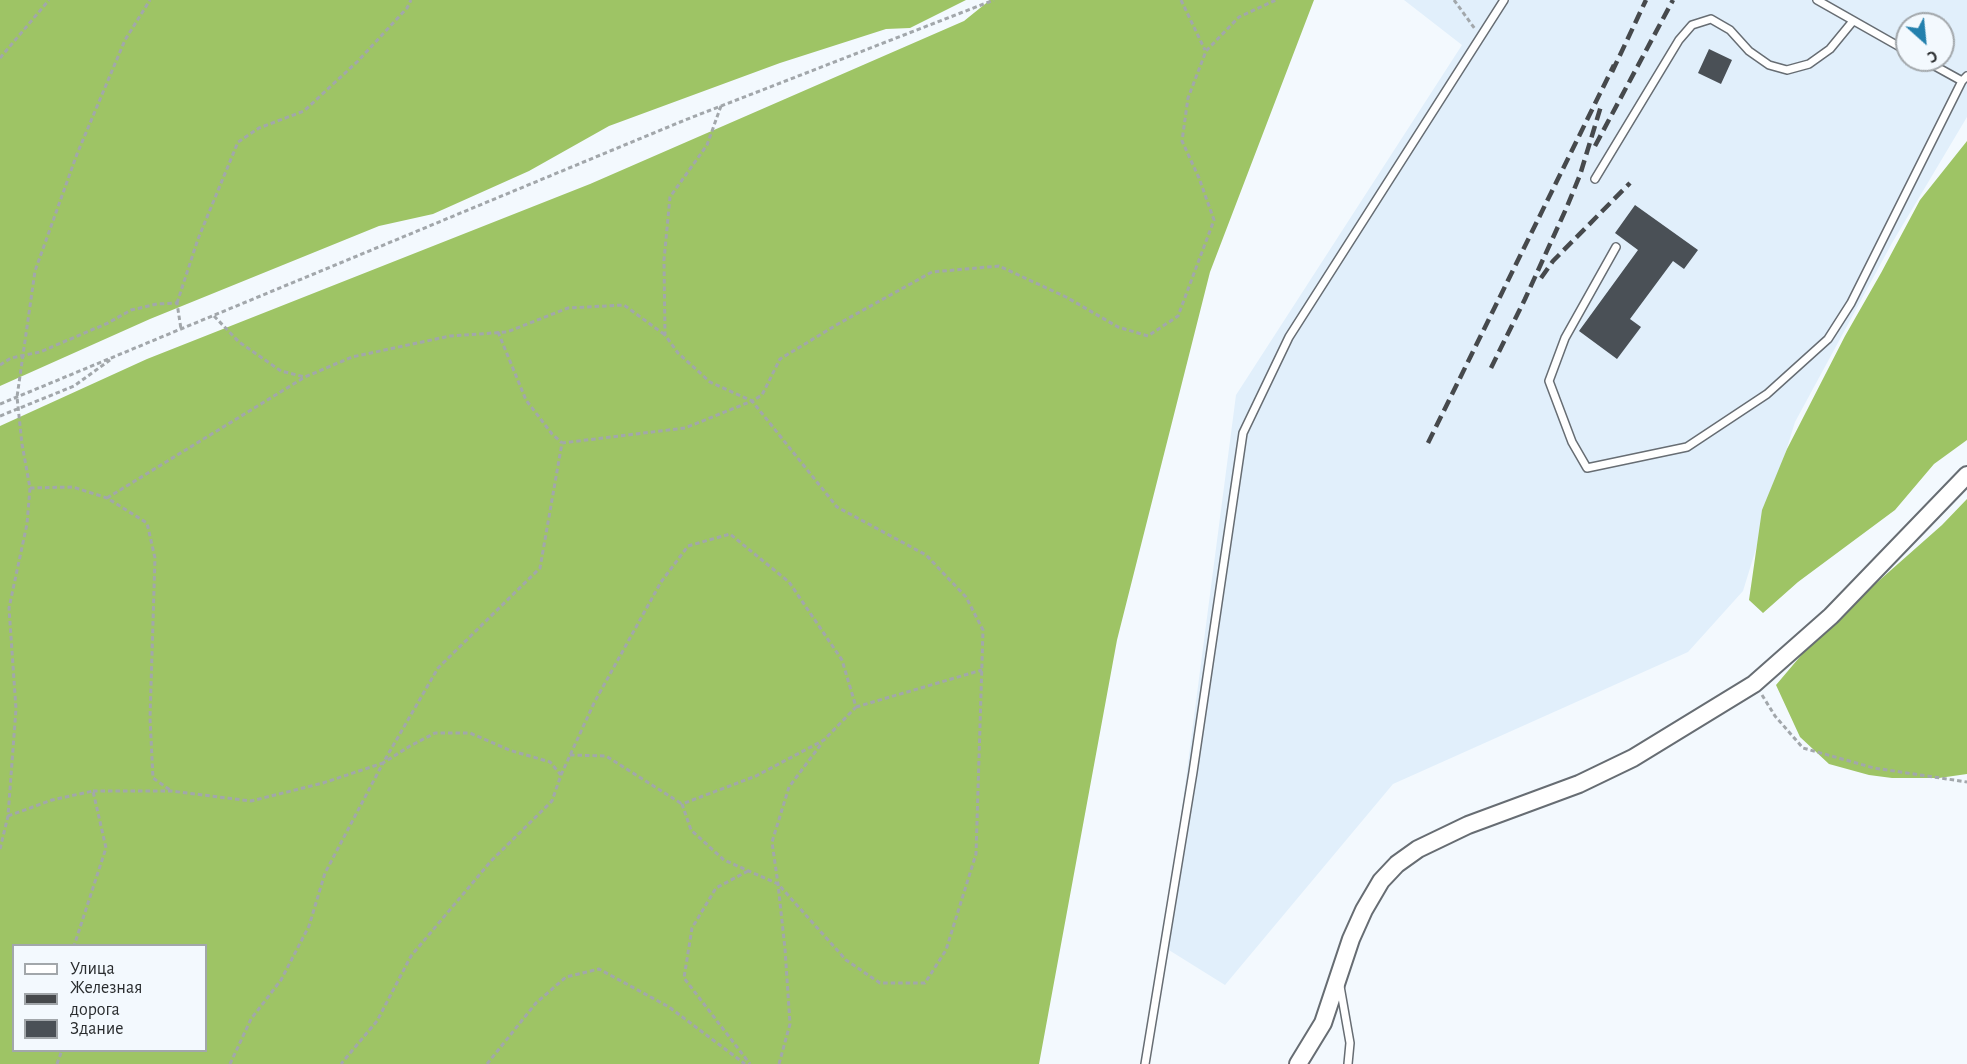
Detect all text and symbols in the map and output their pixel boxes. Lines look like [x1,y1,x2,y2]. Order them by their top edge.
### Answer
north arrow [1895,12,1955,72]
text: С [1925,47,1940,65]
legend [12,944,207,1052]
text: Улица [70,960,115,978]
text: Железная дорога [70,979,142,1019]
text: Здание [70,1020,124,1038]

